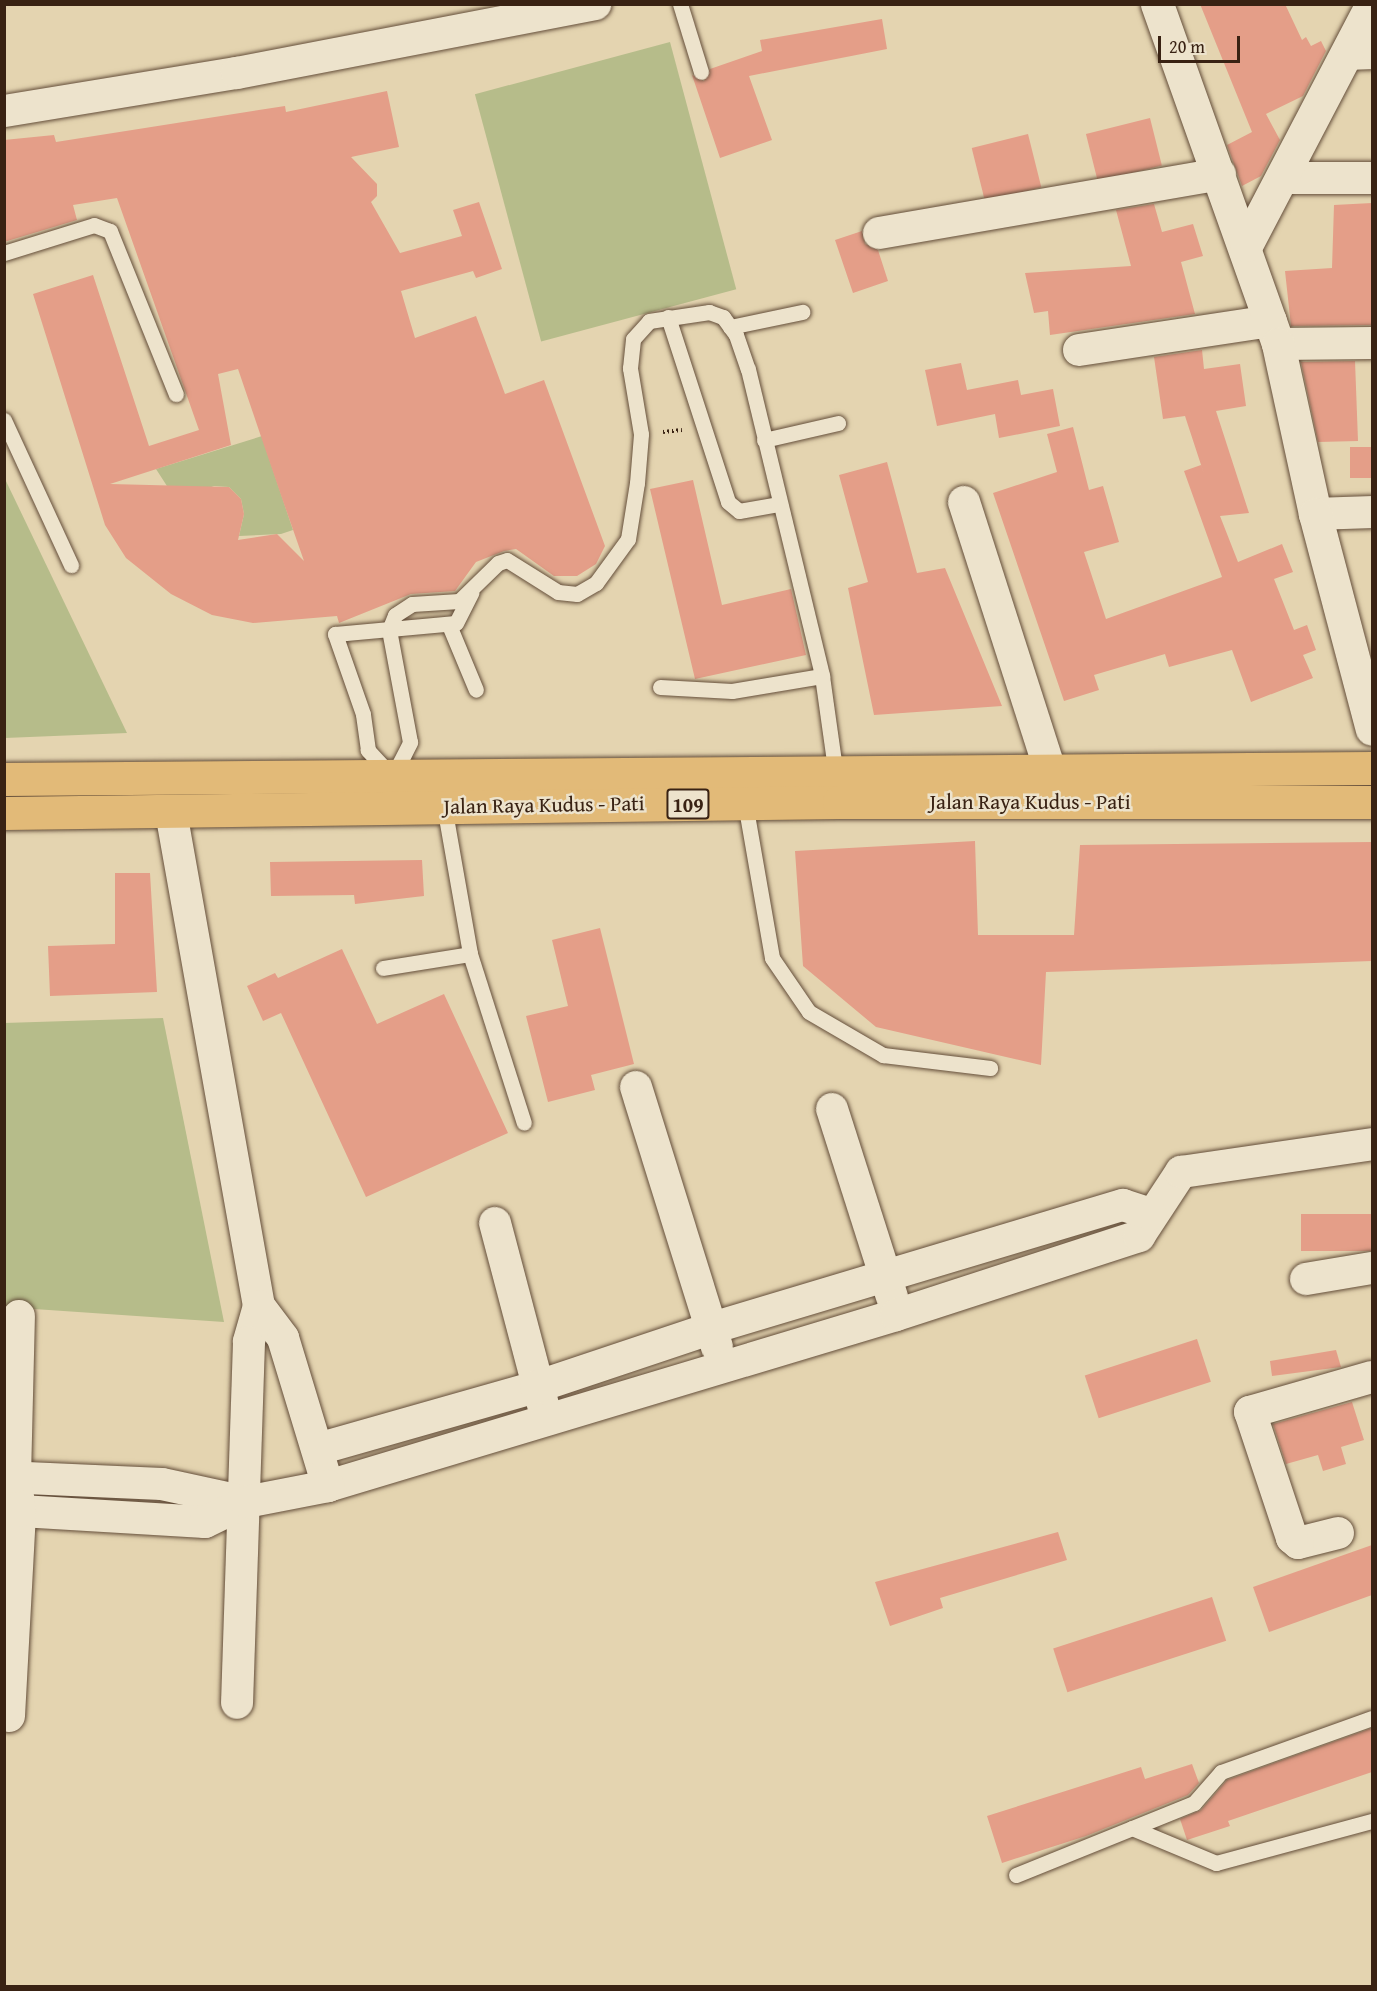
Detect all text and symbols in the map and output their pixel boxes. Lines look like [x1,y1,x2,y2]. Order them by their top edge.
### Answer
scale bar [1161,24,1244,62]
text: 20 m [1169,33,1205,60]
road number: 109 [666,787,710,821]
street label: Jalan Raya Kudus - Pati [929,789,1131,815]
street label: Jalan Raya Kudus - Pati [443,791,645,819]

